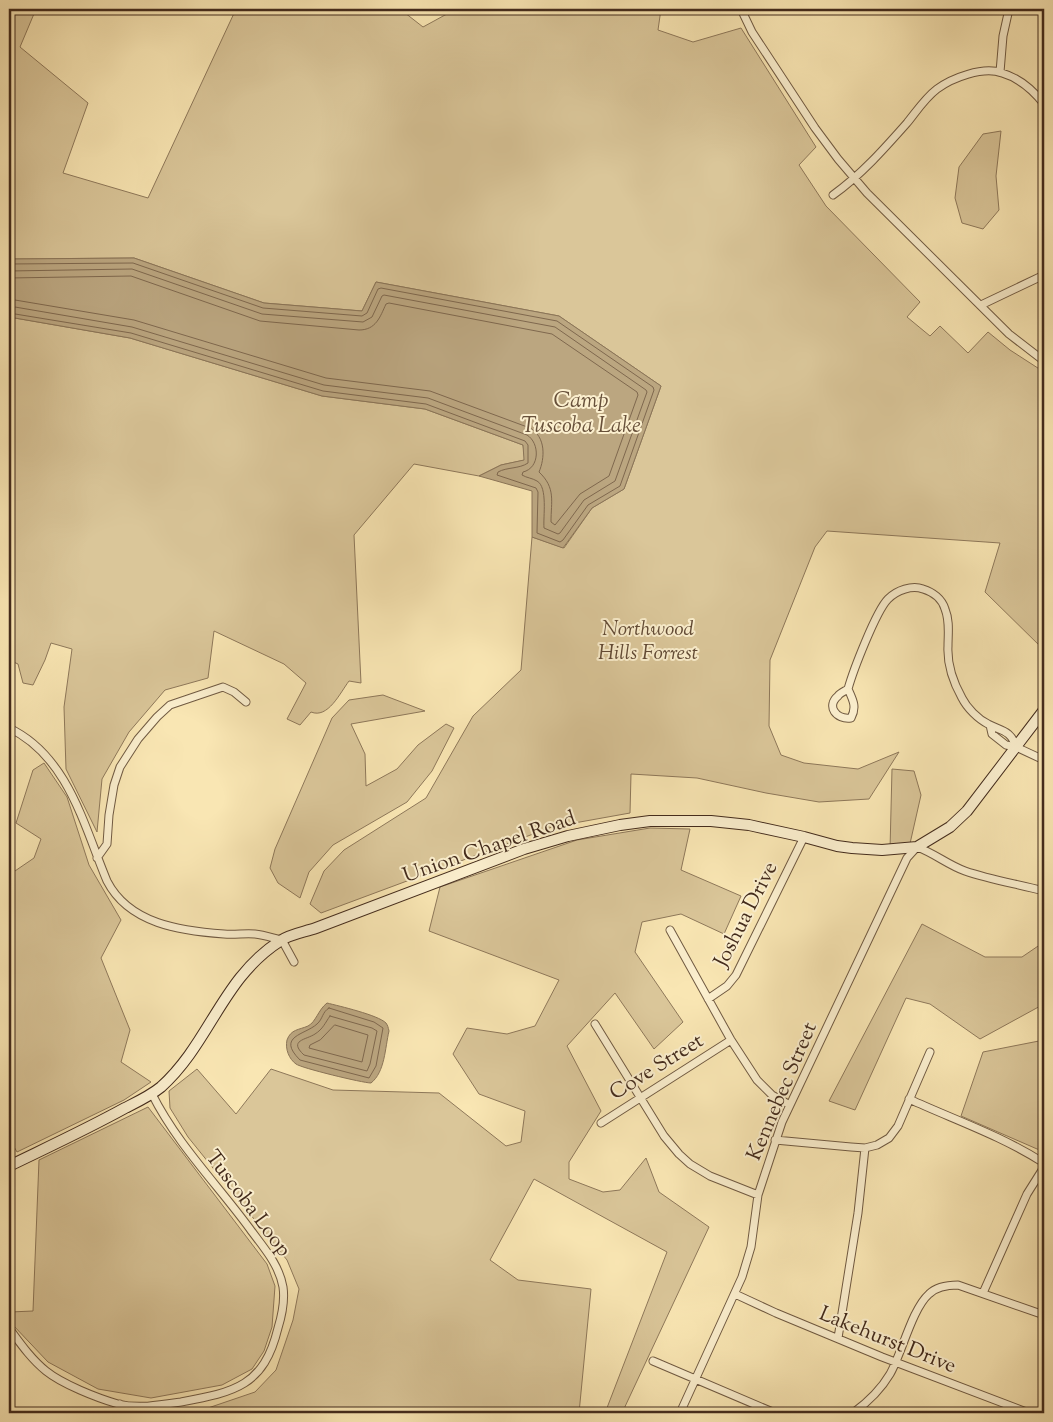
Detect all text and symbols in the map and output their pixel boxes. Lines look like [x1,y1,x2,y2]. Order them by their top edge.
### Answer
water label: Camp Tuscoba Lake [521,386,641,443]
park label: Northwood Hills Forrest [598,615,698,669]
street label: Union Chapel Road [399,804,580,892]
street label: Joshua Drive [707,857,786,974]
street label: Kennebec Street [740,1018,826,1166]
street label: Cove Street [604,1027,710,1109]
street label: Tuscoba Loop [197,1145,298,1264]
street label: Lakehurst Drive [814,1300,960,1382]

